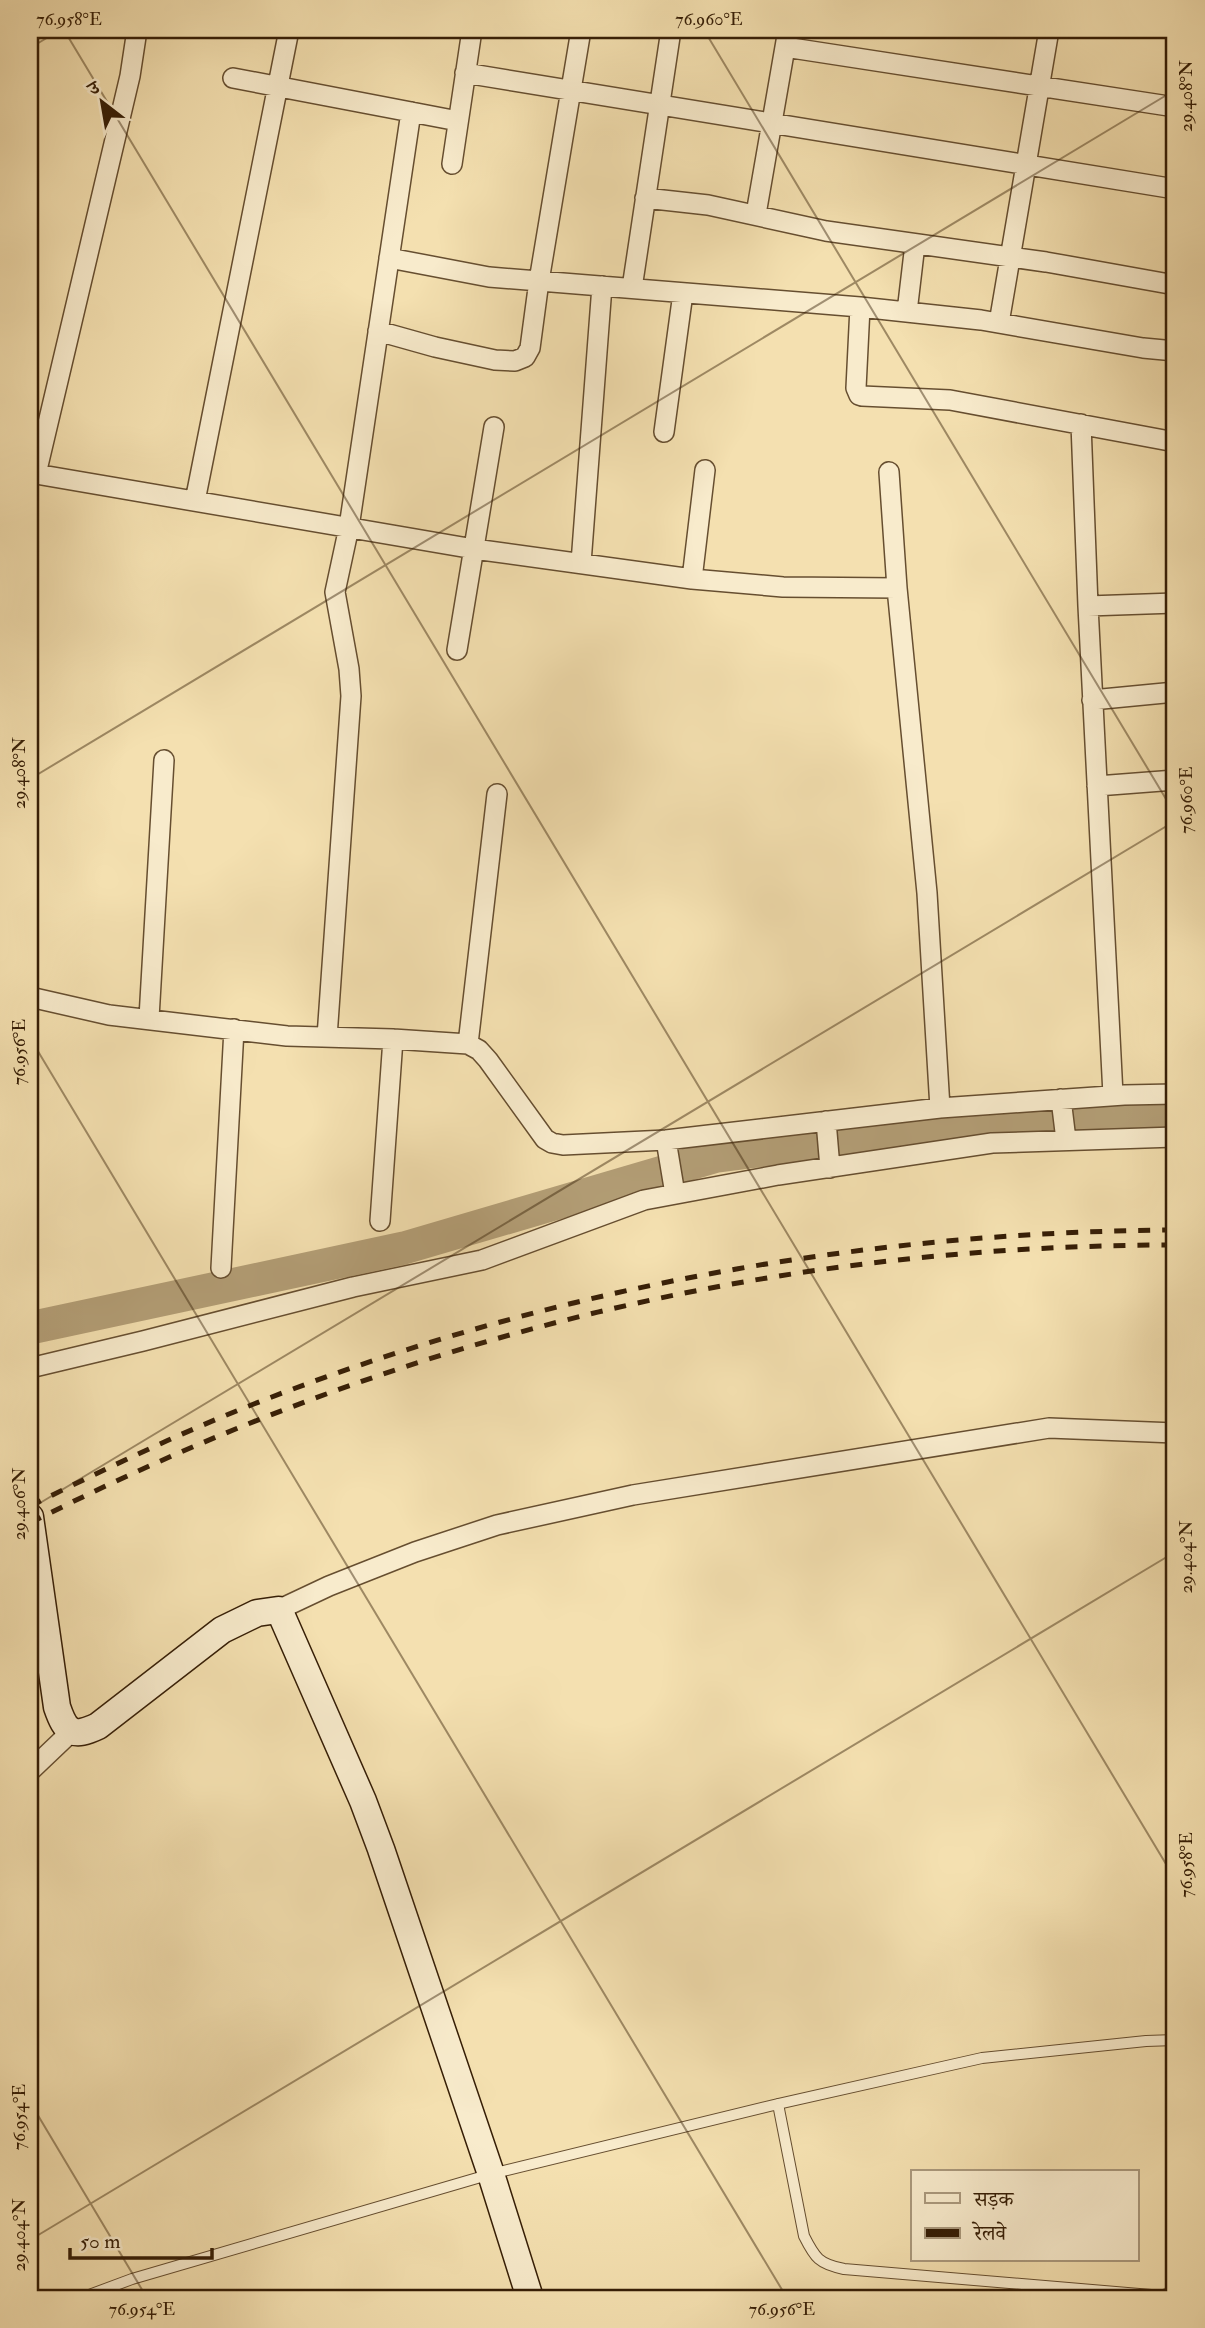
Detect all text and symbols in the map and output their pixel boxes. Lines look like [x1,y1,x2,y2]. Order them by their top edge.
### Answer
text: 76.958°E [36,8,102,31]
text: 76.960°E [675,8,743,31]
text: 29.408°N [1175,60,1198,132]
north arrow [66,66,136,136]
text: उ [82,75,105,102]
text: 29.408°N [8,737,31,809]
text: 76.960°E [1175,766,1198,834]
text: 76.956°E [8,1019,31,1085]
text: 29.406°N [8,1468,31,1540]
text: 29.404°N [1175,1520,1198,1594]
text: 76.958°E [1175,1832,1198,1898]
text: 76.954°E [8,2084,31,2150]
legend [911,2170,1138,2262]
text: सड़क [973,2186,1014,2213]
text: 29.404°N [8,2198,31,2272]
scale bar [70,2216,212,2260]
text: रेलवे [971,2220,1008,2247]
text: 50 m [80,2228,121,2255]
text: 76.954°E [109,2298,175,2321]
text: 76.956°E [749,2298,815,2321]

